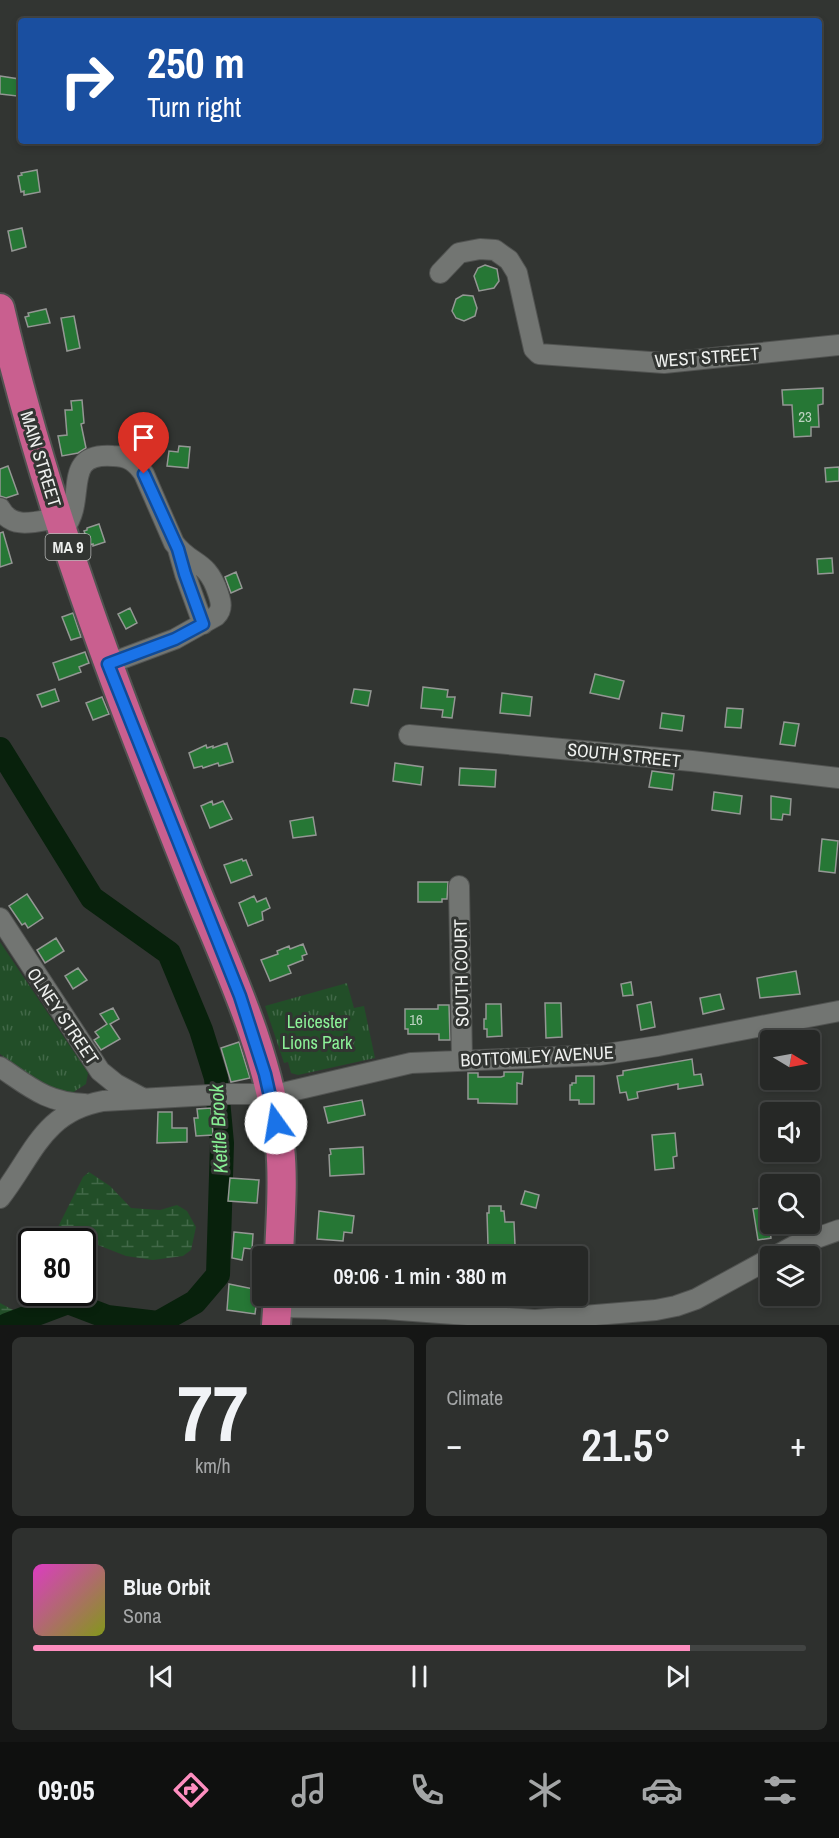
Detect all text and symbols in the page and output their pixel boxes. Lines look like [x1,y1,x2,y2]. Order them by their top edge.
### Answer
text: 250 m [147,35,245,91]
icon: right [48,42,126,120]
text: Turn right [147,89,241,125]
street label: WEST STREET [654,341,760,373]
house number: 23 [798,406,812,427]
street label: MAIN STREET [15,408,67,510]
pin [118,412,169,474]
icon: arrive [127,421,160,454]
road number: MA 9 [46,534,90,560]
street label: SOUTH STREET [566,737,682,773]
street label: SOUTH COURT [448,919,474,1027]
street label: OLNEY STREET [21,963,105,1069]
park label: Leicester Lions Park [282,1009,353,1055]
house number: 16 [409,1009,423,1030]
north arrow [760,1030,820,1090]
map controls [760,1030,820,1306]
street label: BOTTOMLEY AVENUE [460,1040,614,1072]
water label: Kettle Brook [202,1083,234,1174]
position arrow [244,1091,308,1155]
button: sound [760,1102,820,1162]
button: search [760,1174,820,1234]
speed limit sign: 80 [18,1228,96,1306]
button: layers [760,1246,820,1306]
text: 09:06 · 1 min · 380 m [333,1261,507,1291]
text: 77 [177,1360,248,1465]
text: Climate [447,1384,503,1411]
text: 21.5° [581,1414,671,1475]
text: − [447,1422,462,1466]
text: + [790,1422,806,1466]
text: km/h [195,1452,231,1479]
text: Blue Orbit [123,1572,210,1602]
text: Sona [123,1602,161,1629]
icon: previous [145,1660,178,1693]
icon: pause [403,1660,436,1693]
icon: next [661,1660,694,1693]
icon: directions [170,1769,212,1811]
icon: music [288,1769,330,1811]
icon: phone [406,1769,448,1811]
icon: climate [524,1769,566,1811]
icon: car [641,1769,683,1811]
icon: filters [759,1769,801,1811]
text: 09:05 [38,1772,95,1808]

